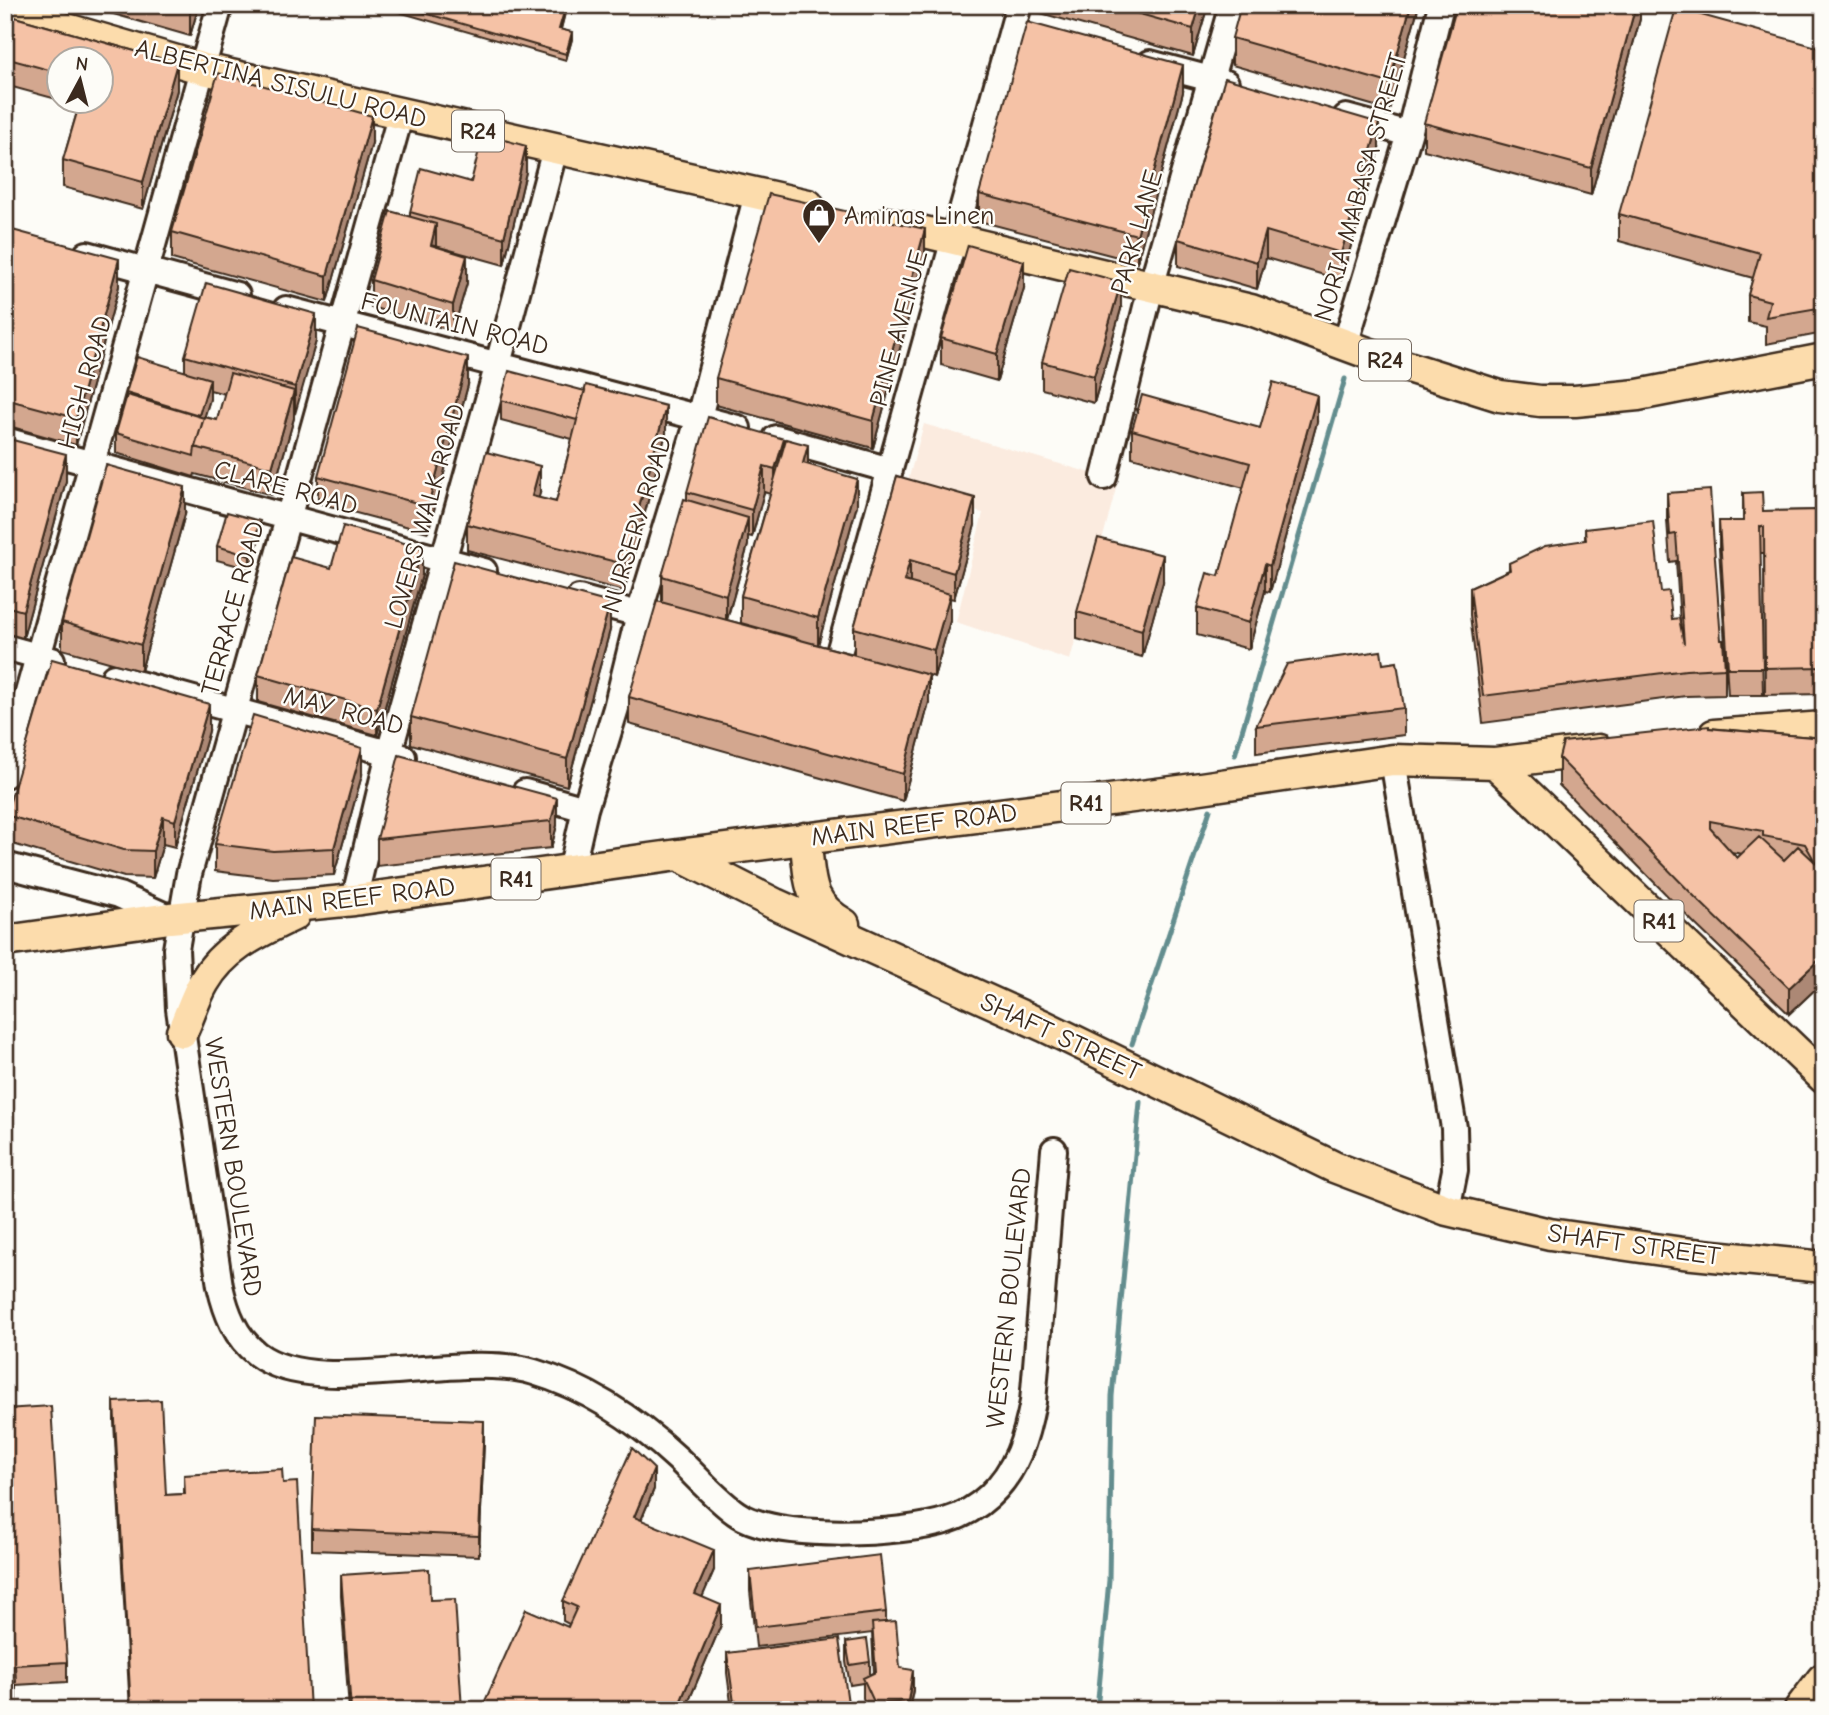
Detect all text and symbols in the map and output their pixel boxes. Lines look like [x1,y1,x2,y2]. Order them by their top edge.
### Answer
street label: ALBERTINA SISULU ROAD [132,33,430,135]
north arrow [46,46,116,116]
street label: NORIA MABASA STREET [1308,49,1414,325]
text: N [74,52,89,76]
road number: R24 [452,110,504,152]
street label: PARK LANE [1105,166,1169,298]
shop icon: Aminas Linen [800,196,838,245]
place label: Aminas Linen [844,201,995,231]
street label: PINE AVENUE [864,247,934,410]
street label: FOUNTAIN ROAD [358,286,552,362]
street label: HIGH ROAD [52,312,118,453]
road number: R24 [1359,340,1411,380]
street label: LOVERS WALK ROAD [378,400,471,632]
street label: NURSERY ROAD [596,432,678,617]
street label: CLARE ROAD [211,454,361,522]
street label: TERRACE ROAD [195,518,271,699]
street label: MAY ROAD [280,681,407,741]
road number: R41 [1062,782,1110,824]
street label: MAIN REEF ROAD [810,797,1019,852]
road number: R41 [491,858,540,900]
street label: MAIN REEF ROAD [248,871,457,926]
road number: R41 [1634,901,1684,942]
street label: SHAFT STREET [975,987,1146,1087]
street label: WESTERN BOULEVARD [198,1035,268,1299]
street label: WESTERN BOULEVARD [980,1166,1038,1430]
street label: SHAFT STREET [1546,1218,1722,1272]

